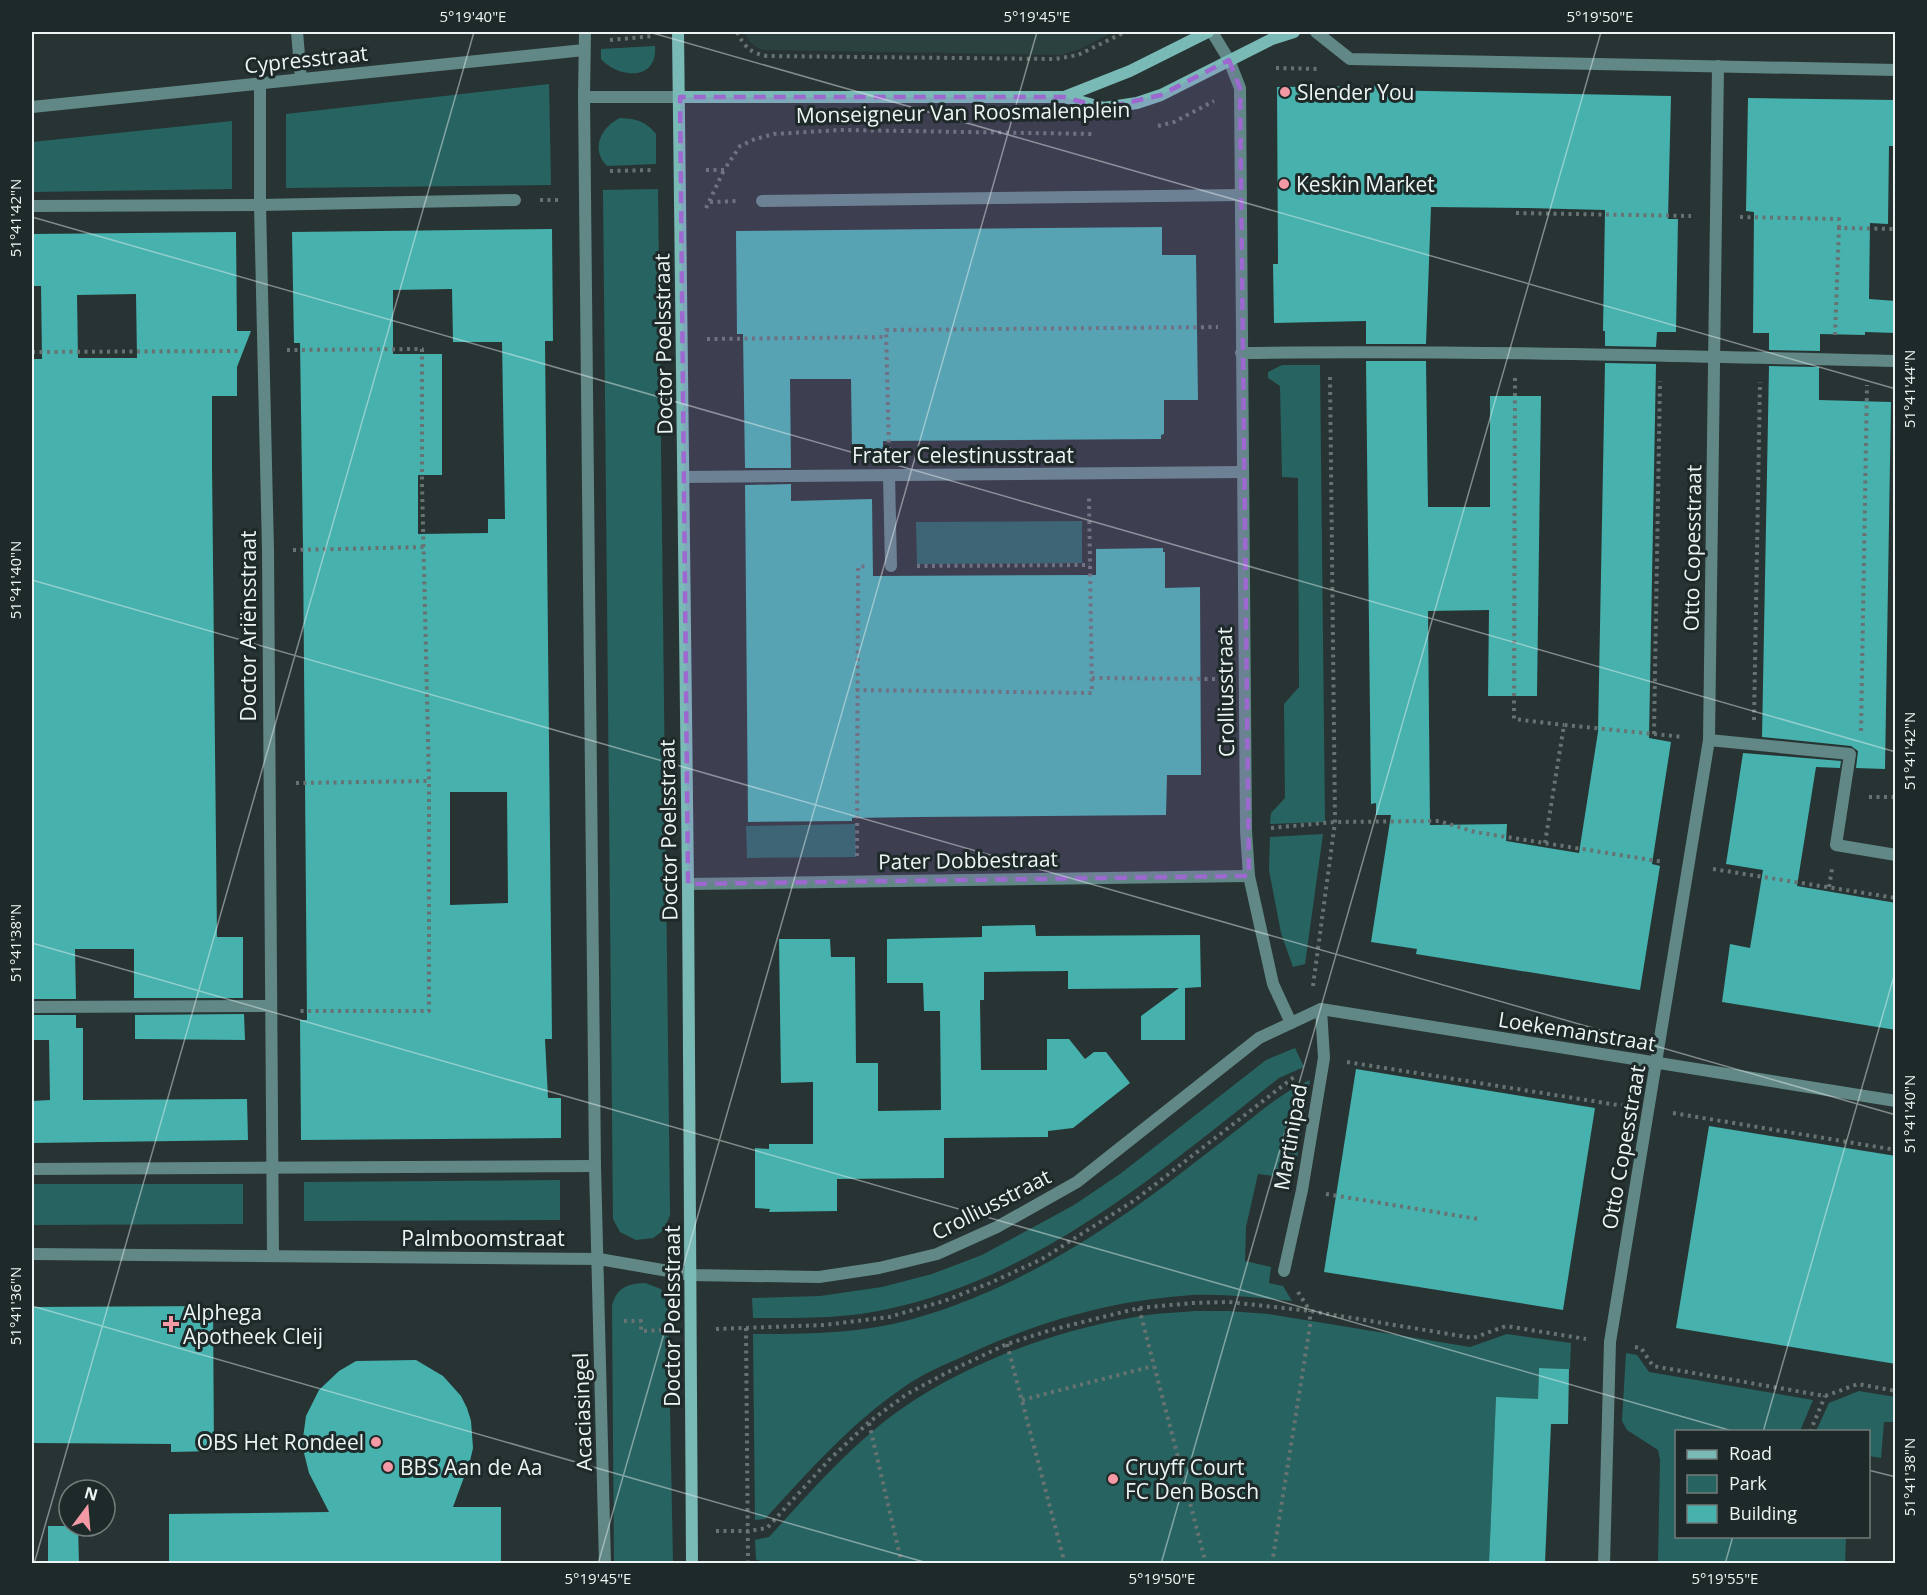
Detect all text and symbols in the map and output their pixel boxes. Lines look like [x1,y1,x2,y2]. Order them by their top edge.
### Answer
text: 5°19'40"E [440,6,506,26]
text: 5°19'45"E [1004,6,1070,26]
text: 5°19'50"E [1567,6,1633,26]
street label: Cypresstraat [243,39,369,79]
place label: Slender You [1297,78,1414,106]
marker: Slender You [1278,85,1292,99]
street label: Monseigneur Van Roosmalenplein [796,95,1130,129]
place label: Keskin Market [1296,170,1435,198]
marker: Keskin Market [1277,177,1291,191]
text: 51°41'42"N [5,179,25,257]
street label: Doctor Poelsstraat [647,253,679,435]
text: 51°41'44"N [1899,350,1919,428]
street label: Frater Celestinusstraat [852,441,1074,469]
street label: Otto Copesstraat [1677,464,1707,632]
street label: Doctor Ariënsstraat [234,531,262,721]
text: 51°41'40"N [5,541,25,619]
street label: Crolliusstraat [1210,627,1240,757]
text: 51°41'42"N [1899,712,1919,790]
street label: Doctor Poelsstraat [652,739,684,921]
street label: Pater Dobbestraat [878,844,1058,876]
text: 51°41'38"N [5,904,25,982]
street label: Loekemanstraat [1496,1005,1658,1057]
street label: Otto Copesstraat [1595,1062,1651,1232]
text: 51°41'40"N [1899,1075,1919,1153]
street label: Martinipad [1267,1082,1313,1192]
street label: Crolliusstraat [927,1162,1055,1246]
street label: Palmboomstraat [401,1224,565,1252]
street label: Doctor Poelsstraat [658,1225,686,1407]
text: 51°41'36"N [5,1267,25,1345]
place label: Alphega Apotheek Cleij [183,1298,323,1350]
marker: Alphega Apotheek Cleij [164,1317,178,1331]
street label: Acaciasingel [566,1352,598,1472]
place label: OBS Het Rondeel [197,1428,364,1456]
legend [1675,1430,1870,1538]
marker: OBS Het Rondeel [369,1435,383,1449]
text: 51°41'38"N [1899,1438,1919,1516]
text: Road [1729,1441,1772,1465]
place label: BBS Aan de Aa [400,1453,542,1481]
place label: Cruyff Court FC Den Bosch [1125,1453,1259,1505]
marker: BBS Aan de Aa [381,1460,395,1474]
text: Park [1729,1471,1767,1495]
marker: Cruyff Court FC Den Bosch [1106,1472,1120,1486]
north arrow [57,1478,117,1538]
text: N [82,1481,100,1506]
text: Building [1729,1501,1797,1525]
text: 5°19'45"E [565,1568,631,1588]
text: 5°19'50"E [1129,1568,1195,1588]
text: 5°19'55"E [1692,1568,1758,1588]

